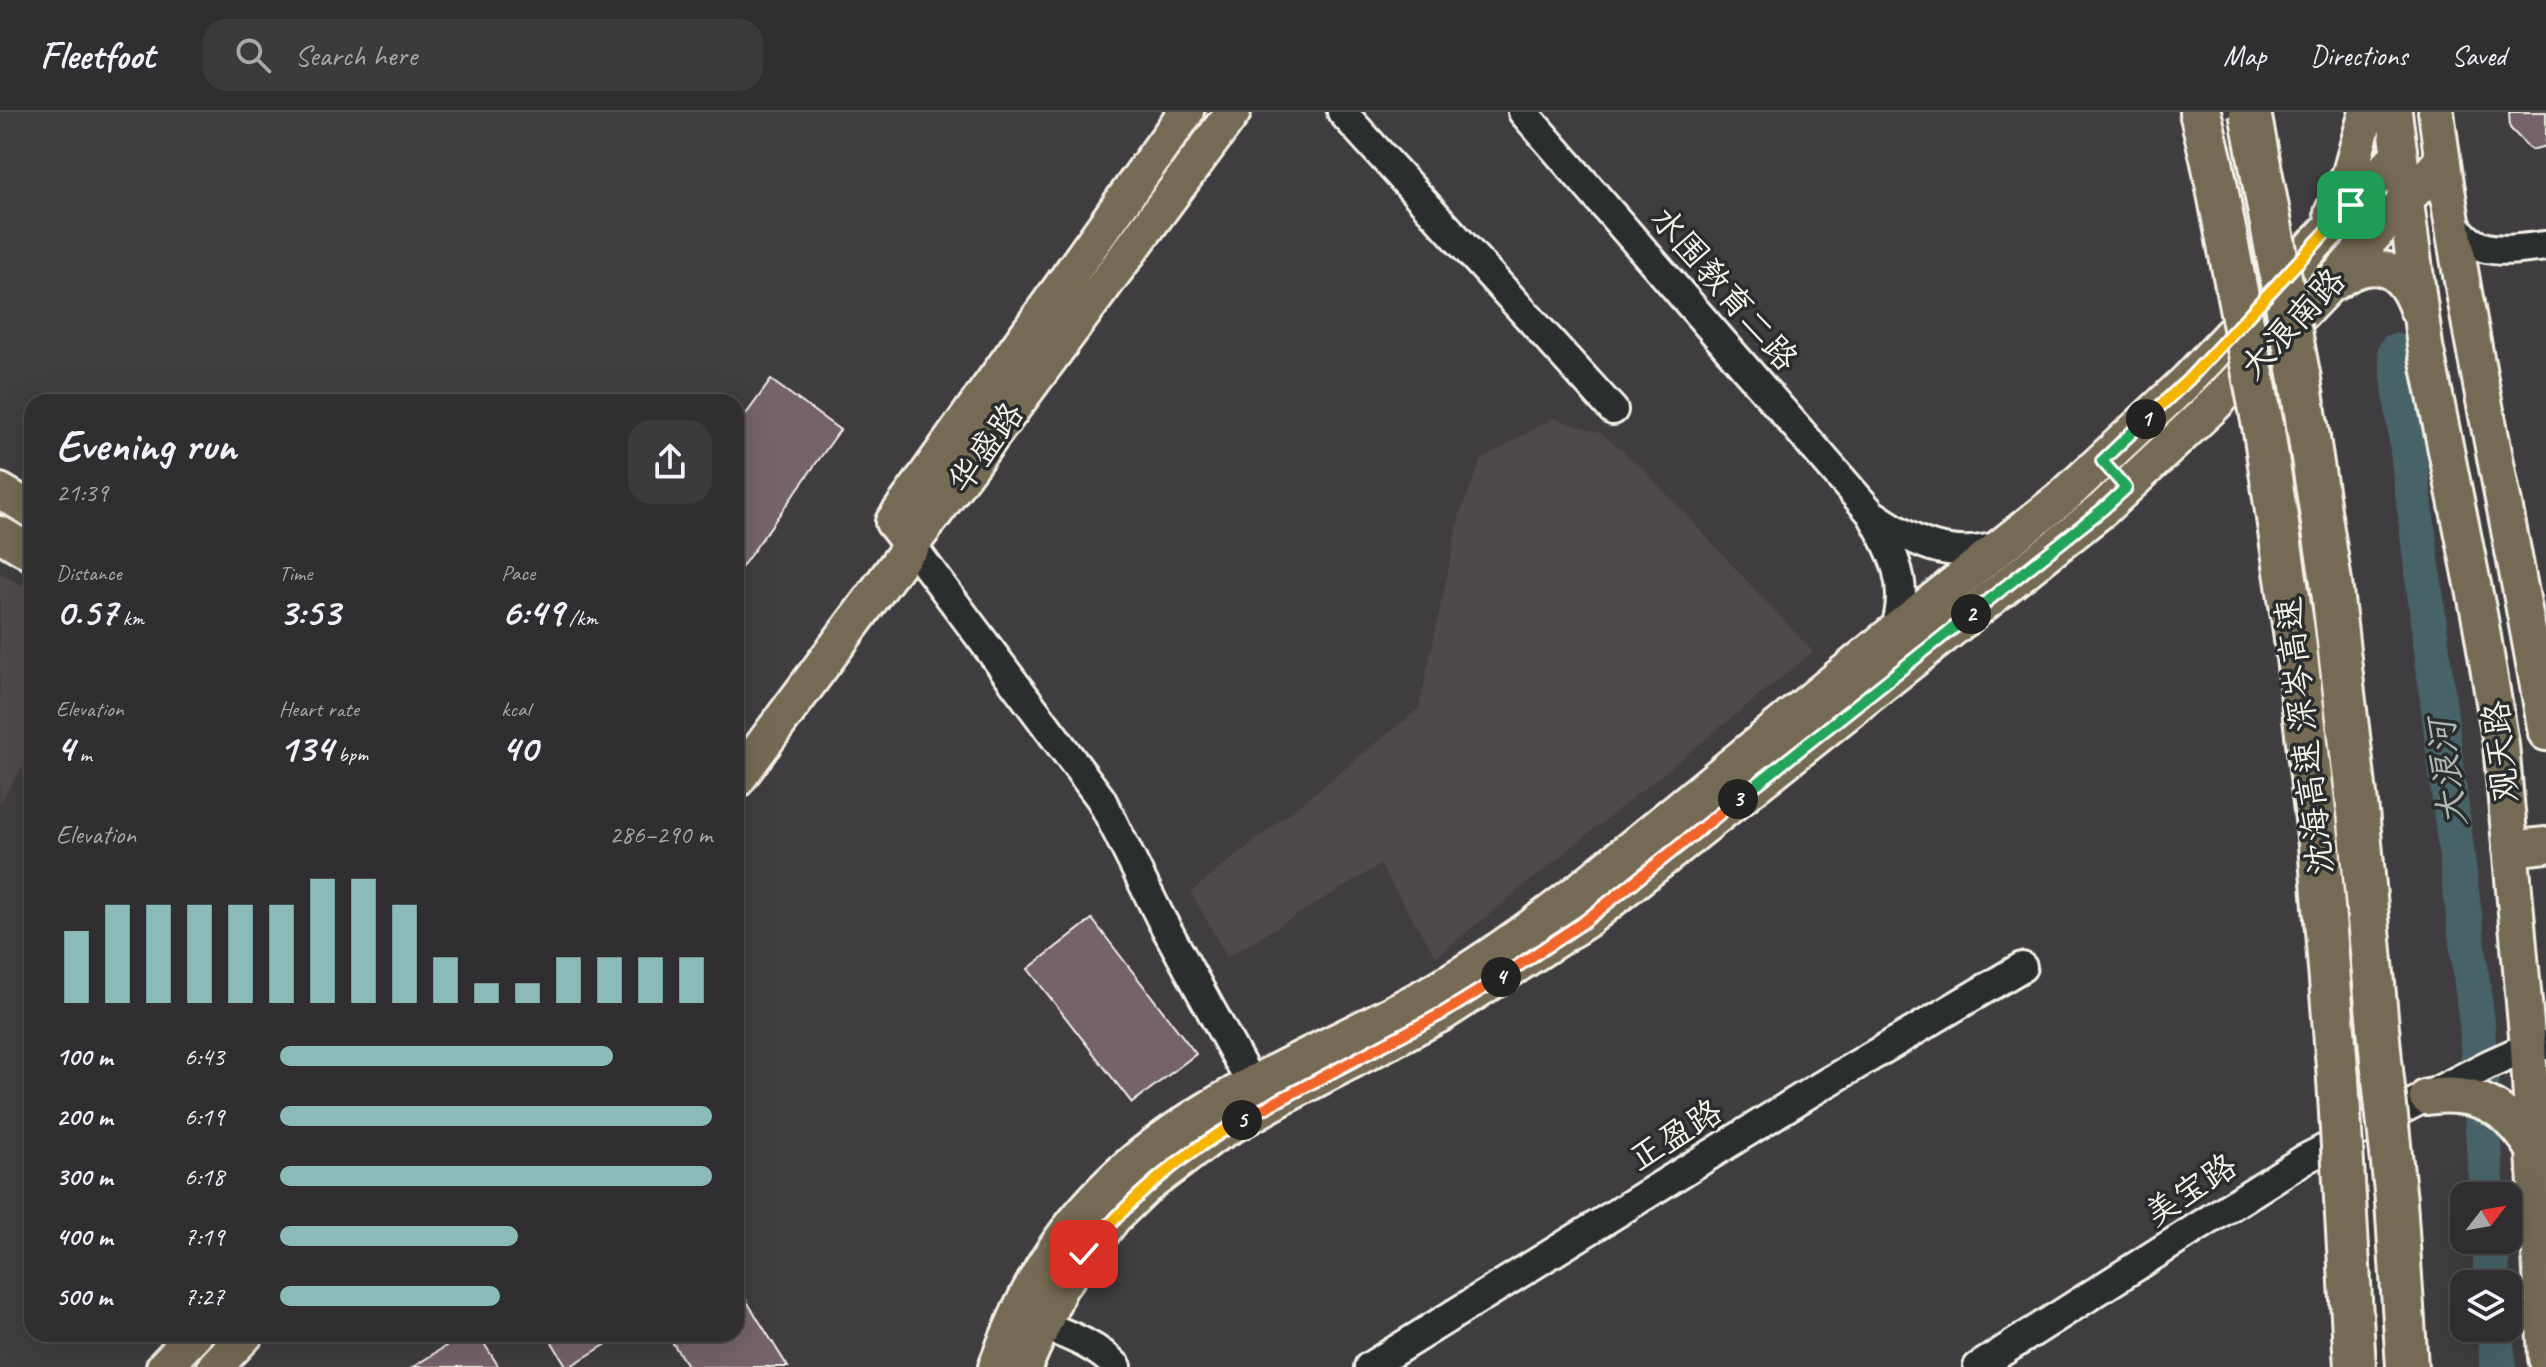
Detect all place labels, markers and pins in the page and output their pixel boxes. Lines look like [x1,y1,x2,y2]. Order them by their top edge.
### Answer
pin [2317,171,2385,239]
pin: 1 [2126,399,2166,439]
pin: 2 [1951,594,1991,634]
pin: 3 [1718,779,1758,819]
pin: 4 [1481,957,1521,997]
pin: 5 [1222,1100,1262,1140]
pin [1050,1220,1118,1288]

